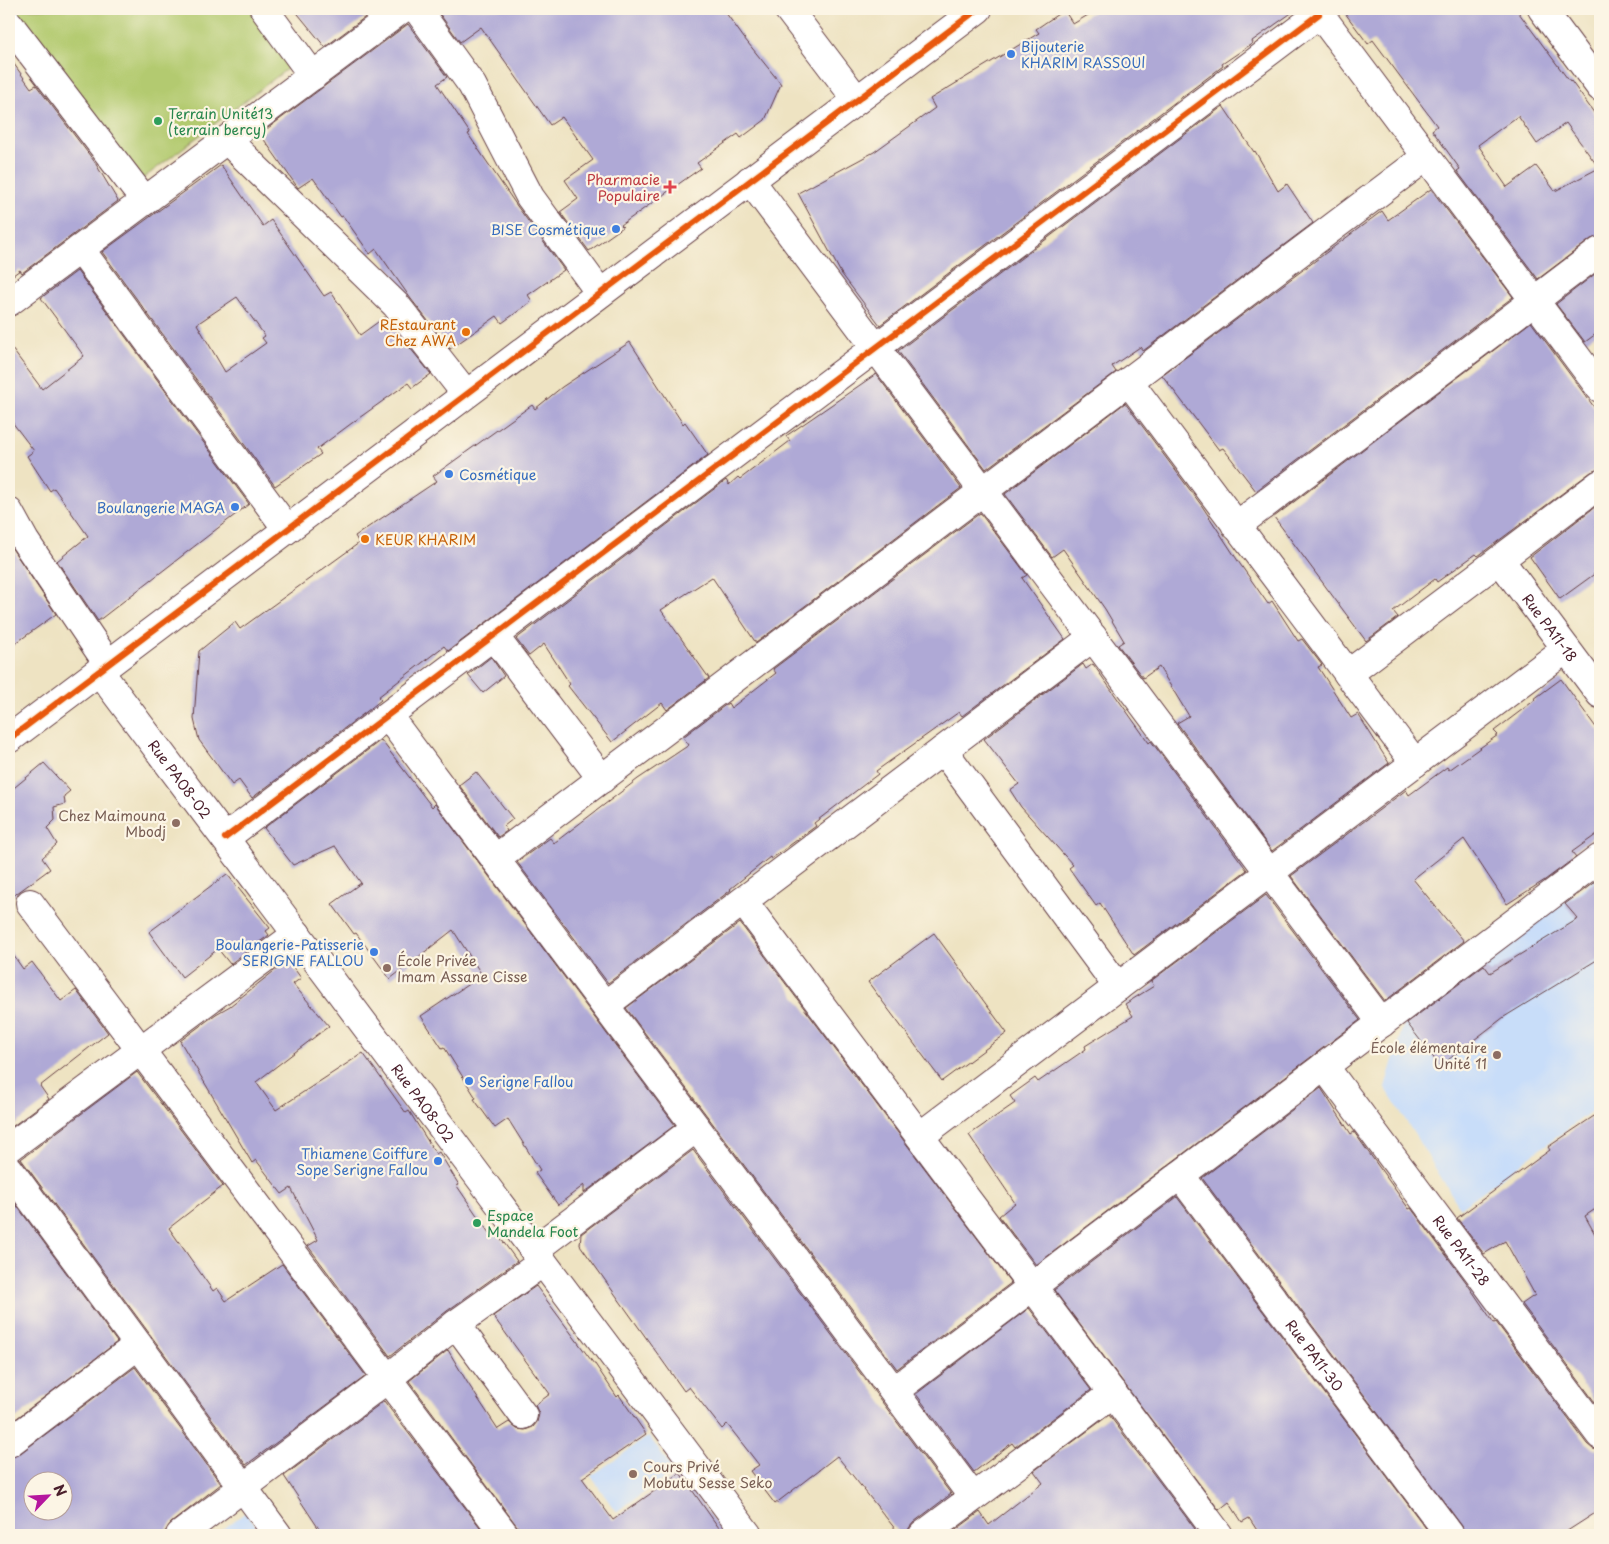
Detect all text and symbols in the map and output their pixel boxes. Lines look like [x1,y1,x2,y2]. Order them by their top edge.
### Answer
place label: Bijouterie KHARIM RASSOUl [1021,36,1145,73]
marker: Bijouterie KHARIM RASSOUl [1005,48,1017,60]
place label: Terrain Unité13 (terrain bercy) [168,103,273,140]
marker: Terrain Unité13 (terrain bercy) [152,115,164,127]
place label: Pharmacie Populaire [587,169,660,206]
marker: Pharmacie Populaire [664,181,676,193]
place label: BISE Cosmétique [491,219,606,240]
marker: BISE Cosmétique [610,223,622,235]
place label: REstaurant Chez AWA [380,314,456,351]
marker: REstaurant Chez AWA [460,326,472,338]
place label: Cosmétique [459,464,537,485]
marker: Cosmétique [443,468,455,480]
place label: Boulangerie MAGA [96,497,225,518]
marker: Boulangerie MAGA [229,501,241,513]
place label: KEUR KHARIM [375,529,476,550]
marker: KEUR KHARIM [359,533,371,545]
street label: Rue PA11-18 [1518,589,1583,666]
street label: Rue PA08-02 [144,735,217,823]
place label: Chez Maimouna Mbodj [58,805,166,842]
marker: Chez Maimouna Mbodj [170,817,182,829]
place label: Boulangerie-Patisserie SERIGNE FALLOU [215,934,364,971]
marker: Boulangerie-Patisserie SERIGNE FALLOU [368,946,380,958]
place label: École Privée Imam Assane Cisse [397,950,527,987]
marker: École Privée Imam Assane Cisse [381,962,393,974]
place label: École élémentaire Unité 11 [1371,1037,1487,1074]
marker: École élémentaire Unité 11 [1491,1049,1503,1061]
street label: Rue PA08-02 [387,1059,460,1147]
place label: Serigne Fallou [479,1071,573,1092]
marker: Serigne Fallou [463,1075,475,1087]
place label: Thiamene Coiffure Sope Serigne Fallou [296,1143,428,1180]
marker: Thiamene Coiffure Sope Serigne Fallou [432,1155,444,1167]
place label: Espace Mandela Foot [487,1205,579,1242]
street label: Rue PA11-28 [1428,1210,1495,1290]
marker: Espace Mandela Foot [471,1217,483,1229]
street label: Rue PA11-30 [1281,1315,1349,1395]
place label: Cours Privé Mobutu Sesse Seko [643,1456,772,1493]
marker: Cours Privé Mobutu Sesse Seko [627,1468,639,1480]
north arrow [22,1472,72,1522]
text: N [48,1481,72,1500]

